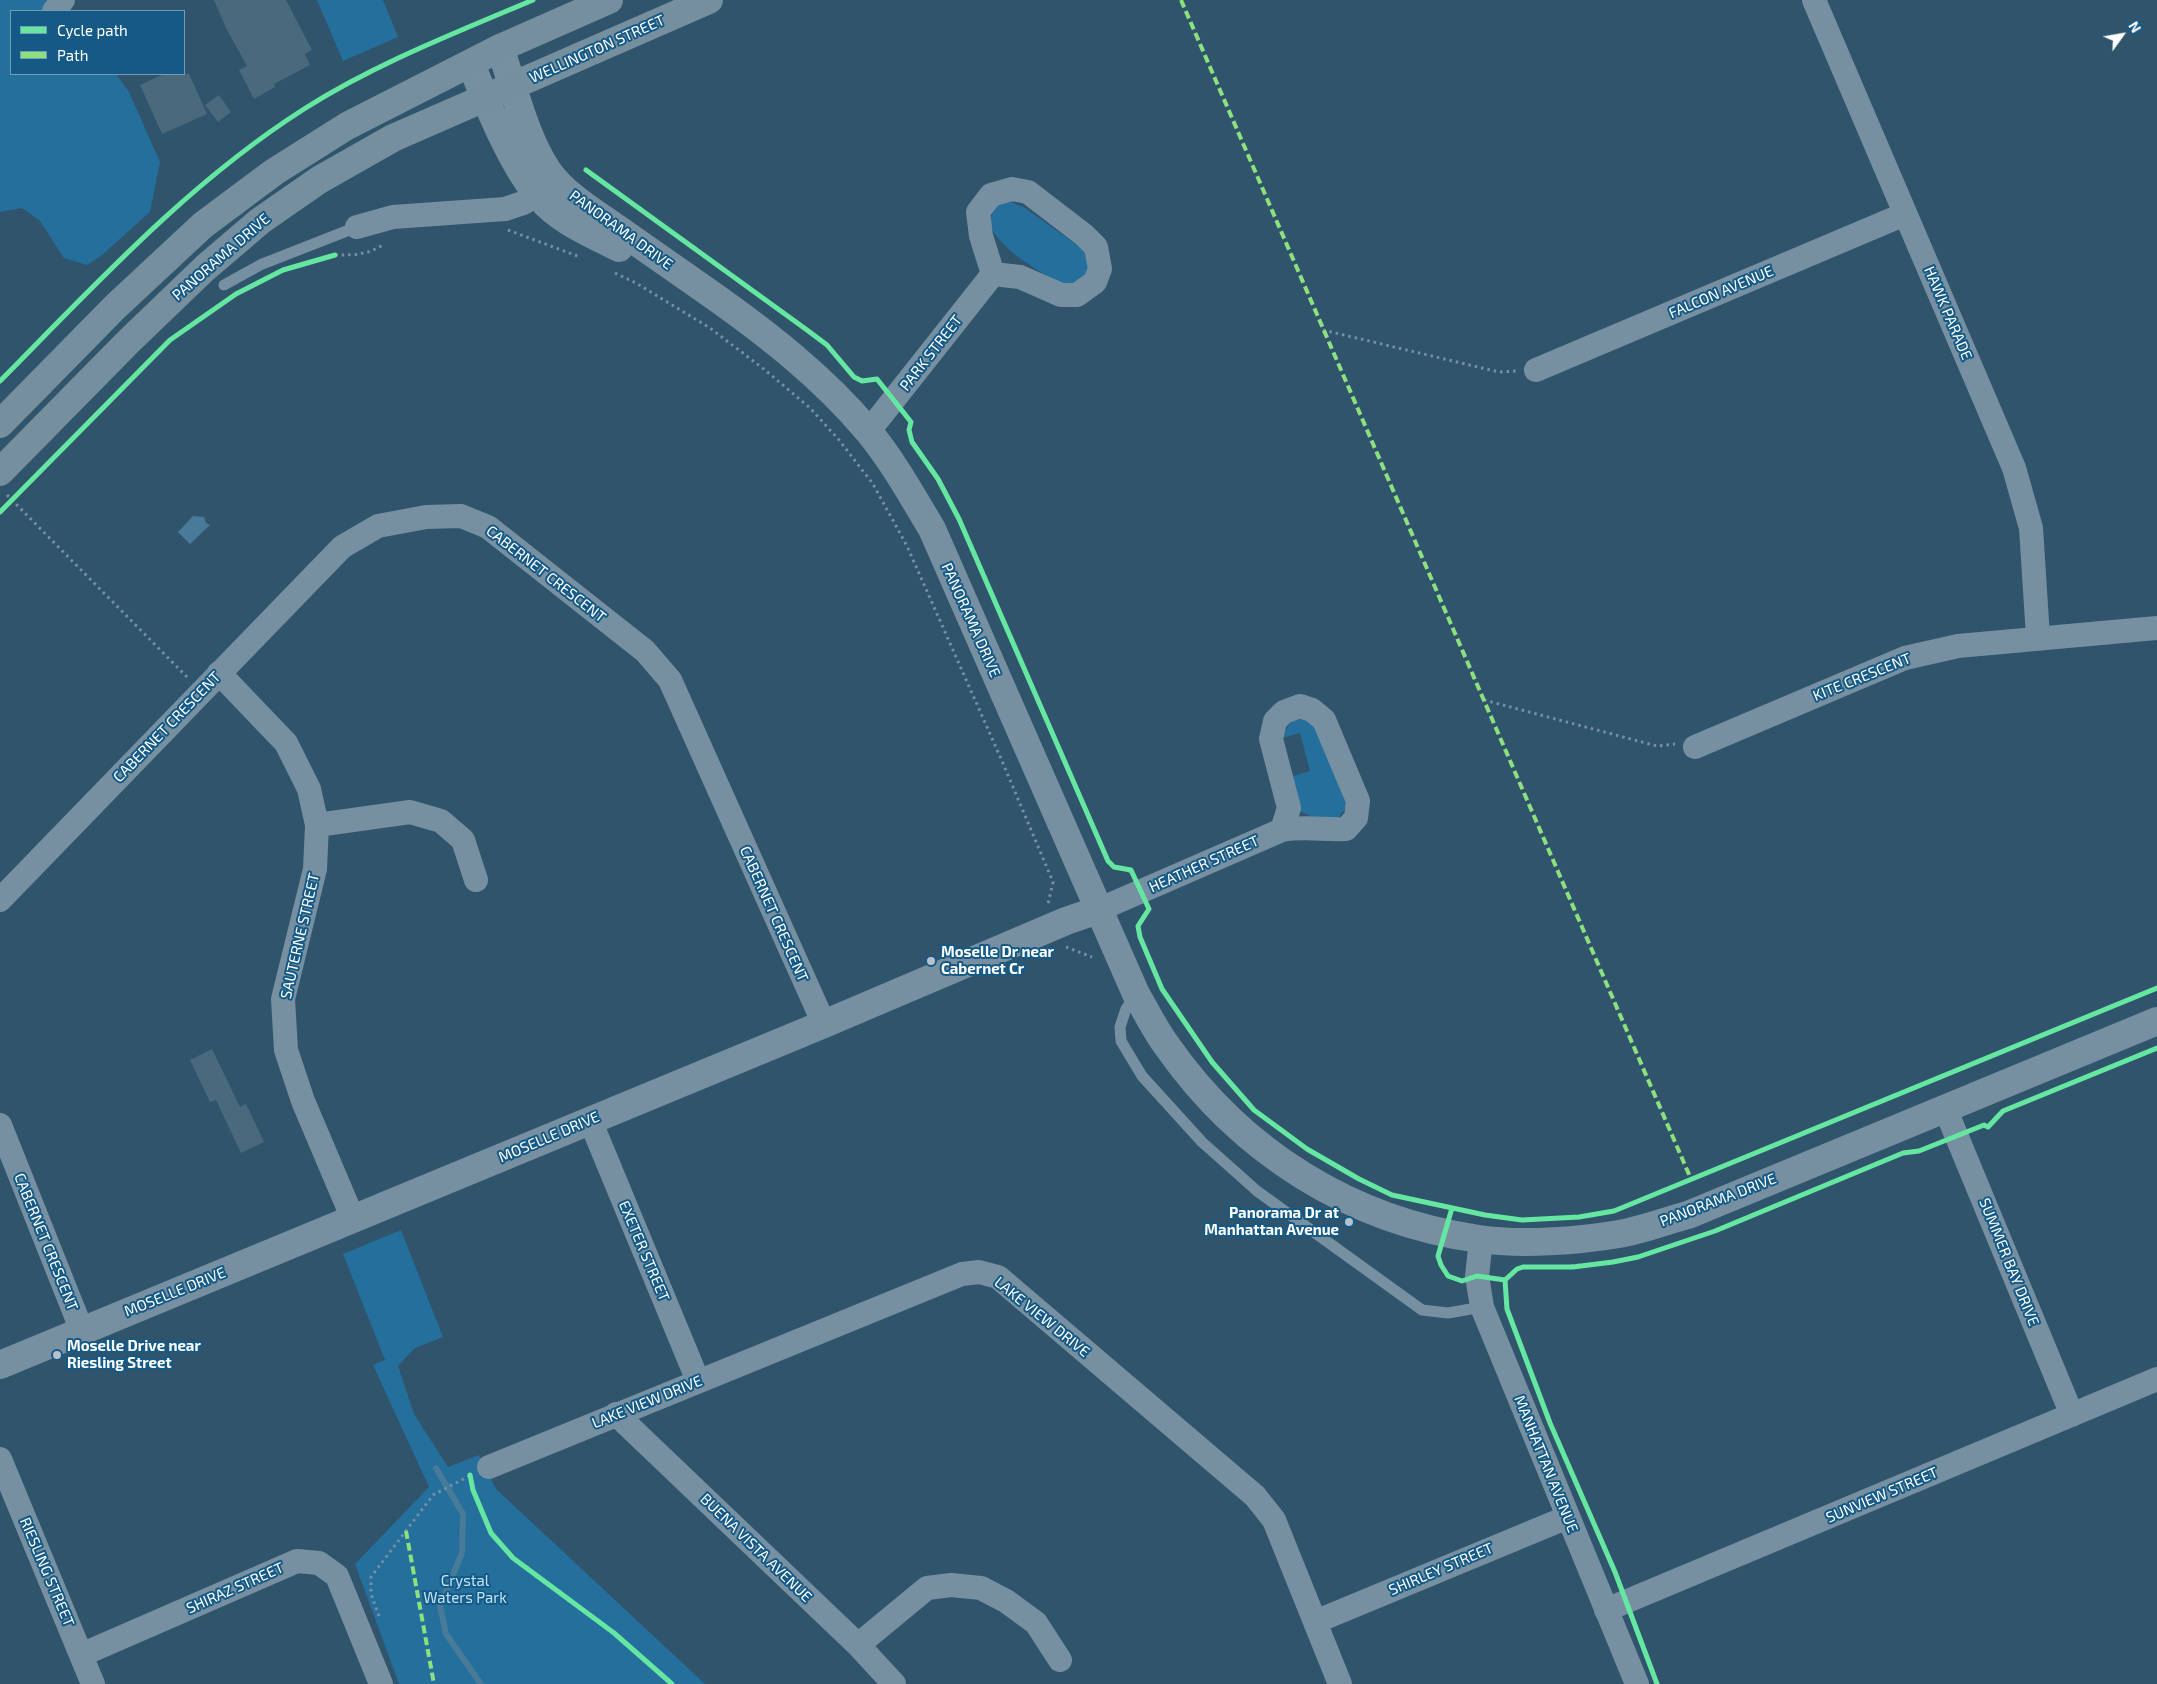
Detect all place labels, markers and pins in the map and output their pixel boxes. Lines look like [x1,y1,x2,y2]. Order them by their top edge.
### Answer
place label: Moselle Dr near Cabernet Cr [941,943,1054,978]
marker: Moselle Dr near Cabernet Cr [925,955,937,967]
place label: Panorama Dr at Manhattan Avenue [1204,1204,1339,1239]
marker: Panorama Dr at Manhattan Avenue [1343,1216,1355,1228]
place label: Moselle Drive near Riesling Street [67,1337,201,1372]
marker: Moselle Drive near Riesling Street [51,1349,63,1361]

